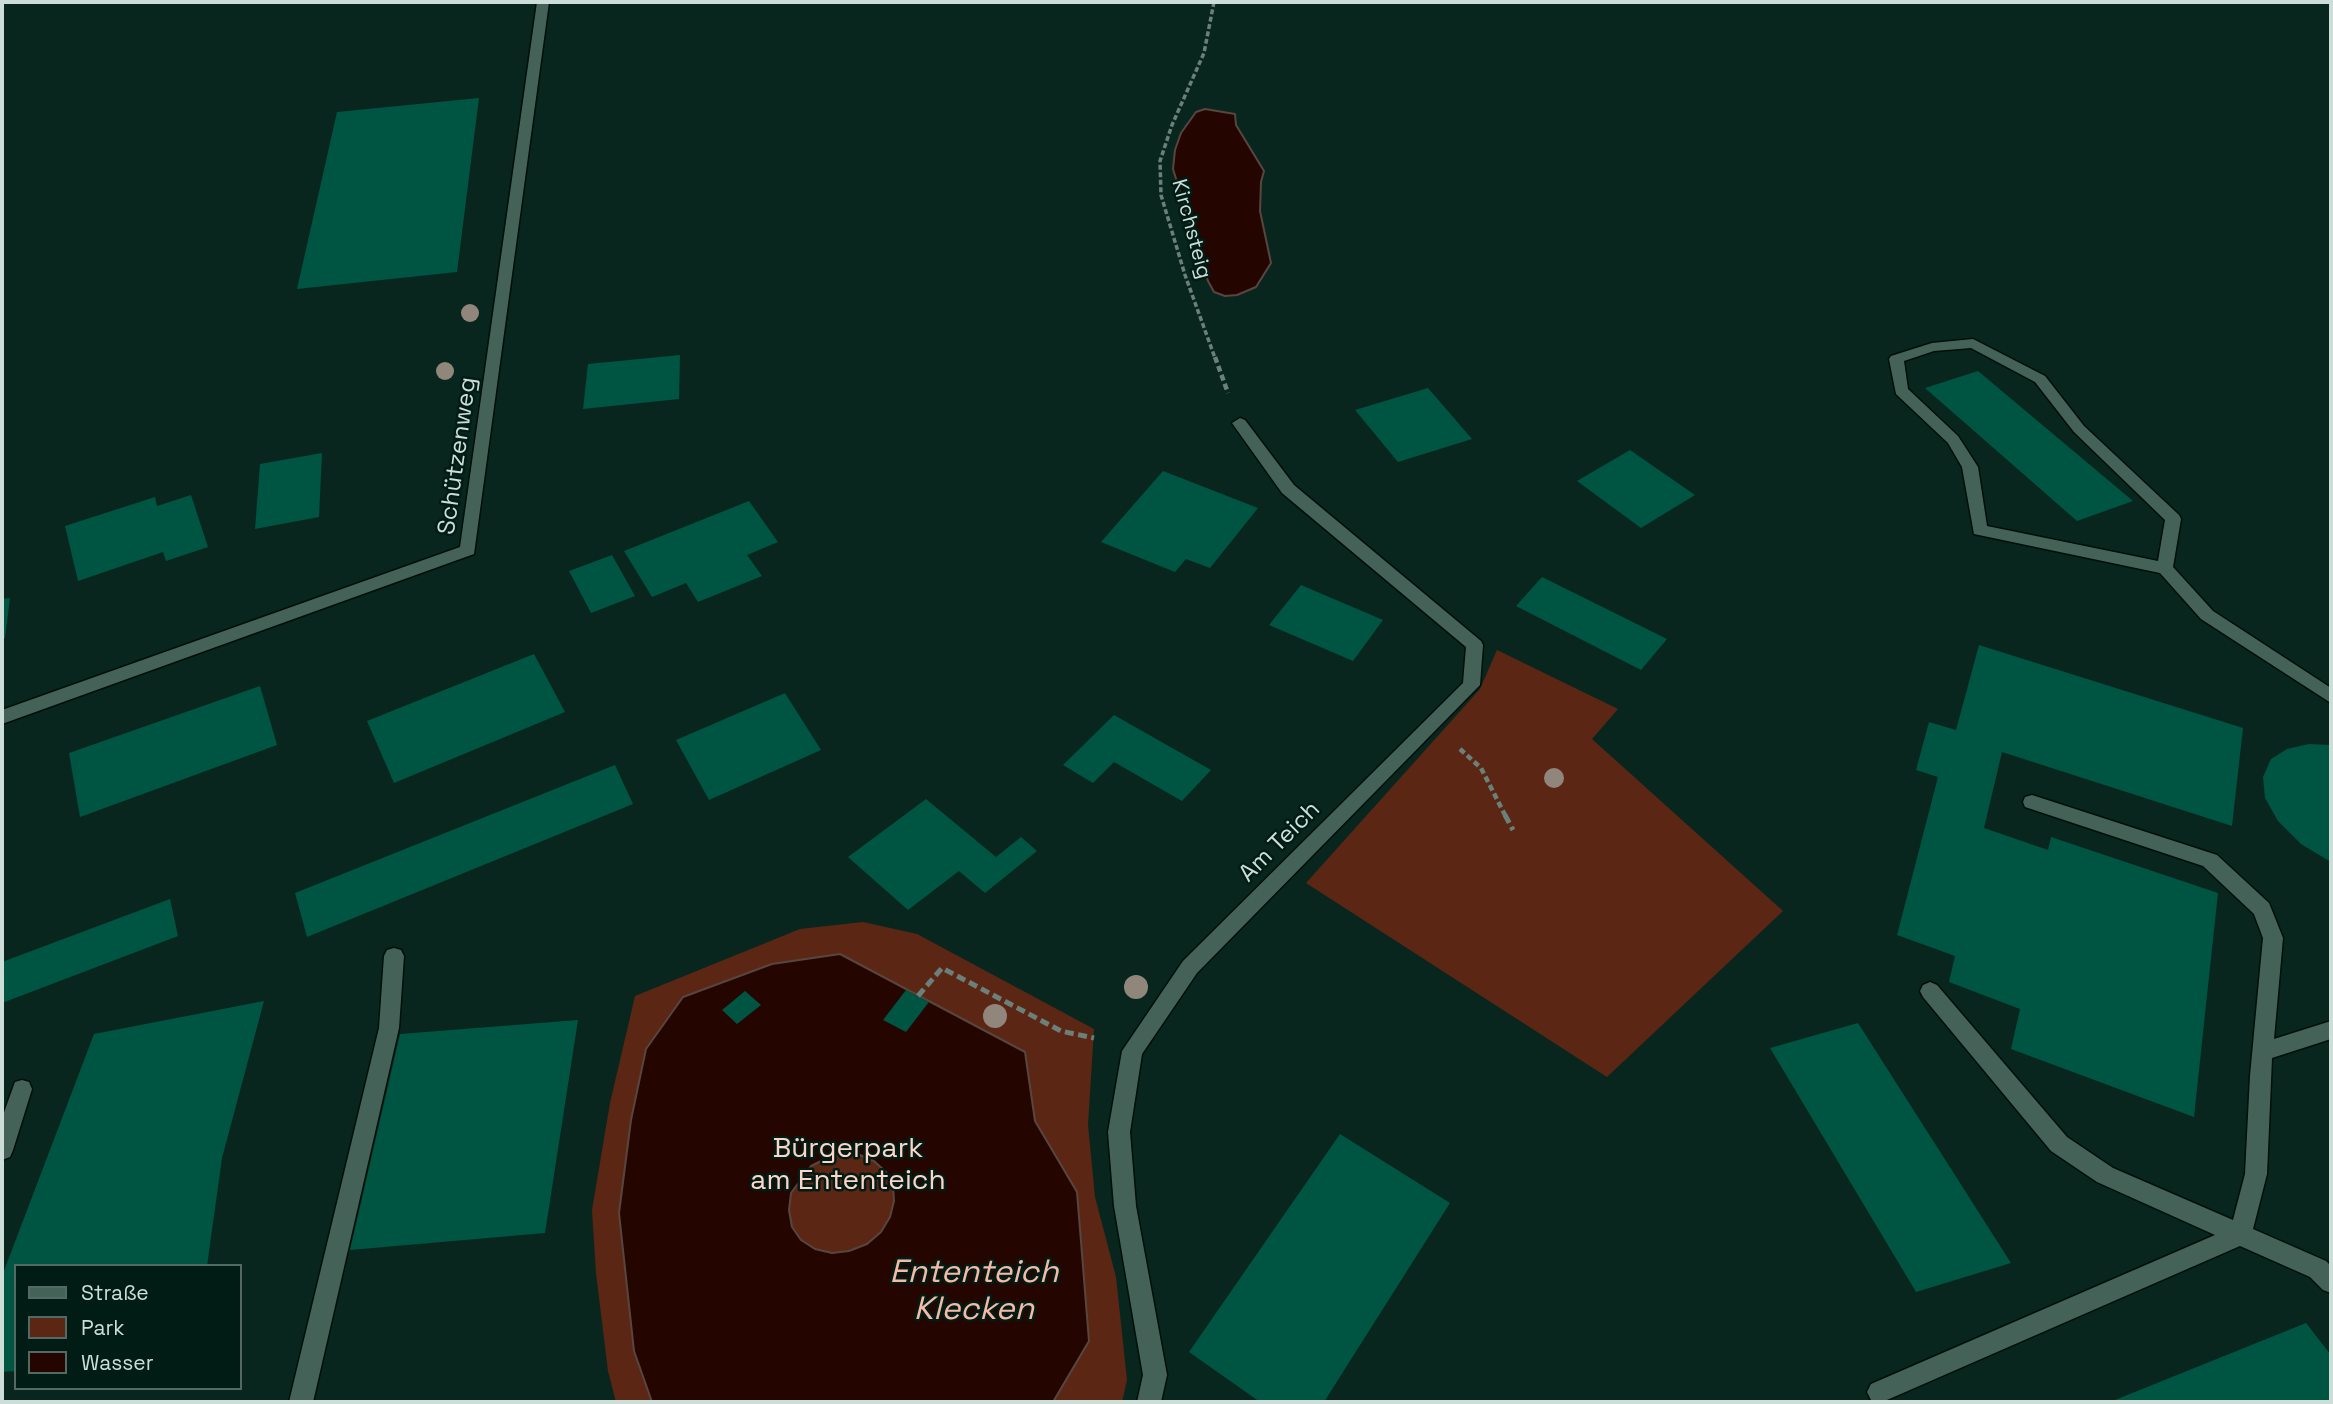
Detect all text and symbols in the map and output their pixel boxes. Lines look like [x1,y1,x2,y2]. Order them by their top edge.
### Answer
street label: Kirchsteig [1166,176,1216,282]
street label: Schützenweg [433,375,483,537]
street label: Am Teich [1233,795,1327,889]
park label: Bürgerpark am Ententeich [750,1132,946,1198]
water label: Ententeich Klecken [889,1254,1059,1329]
legend [14,1264,242,1390]
text: Straße [81,1279,149,1306]
text: Park [81,1314,125,1341]
text: Wasser [81,1349,154,1376]

